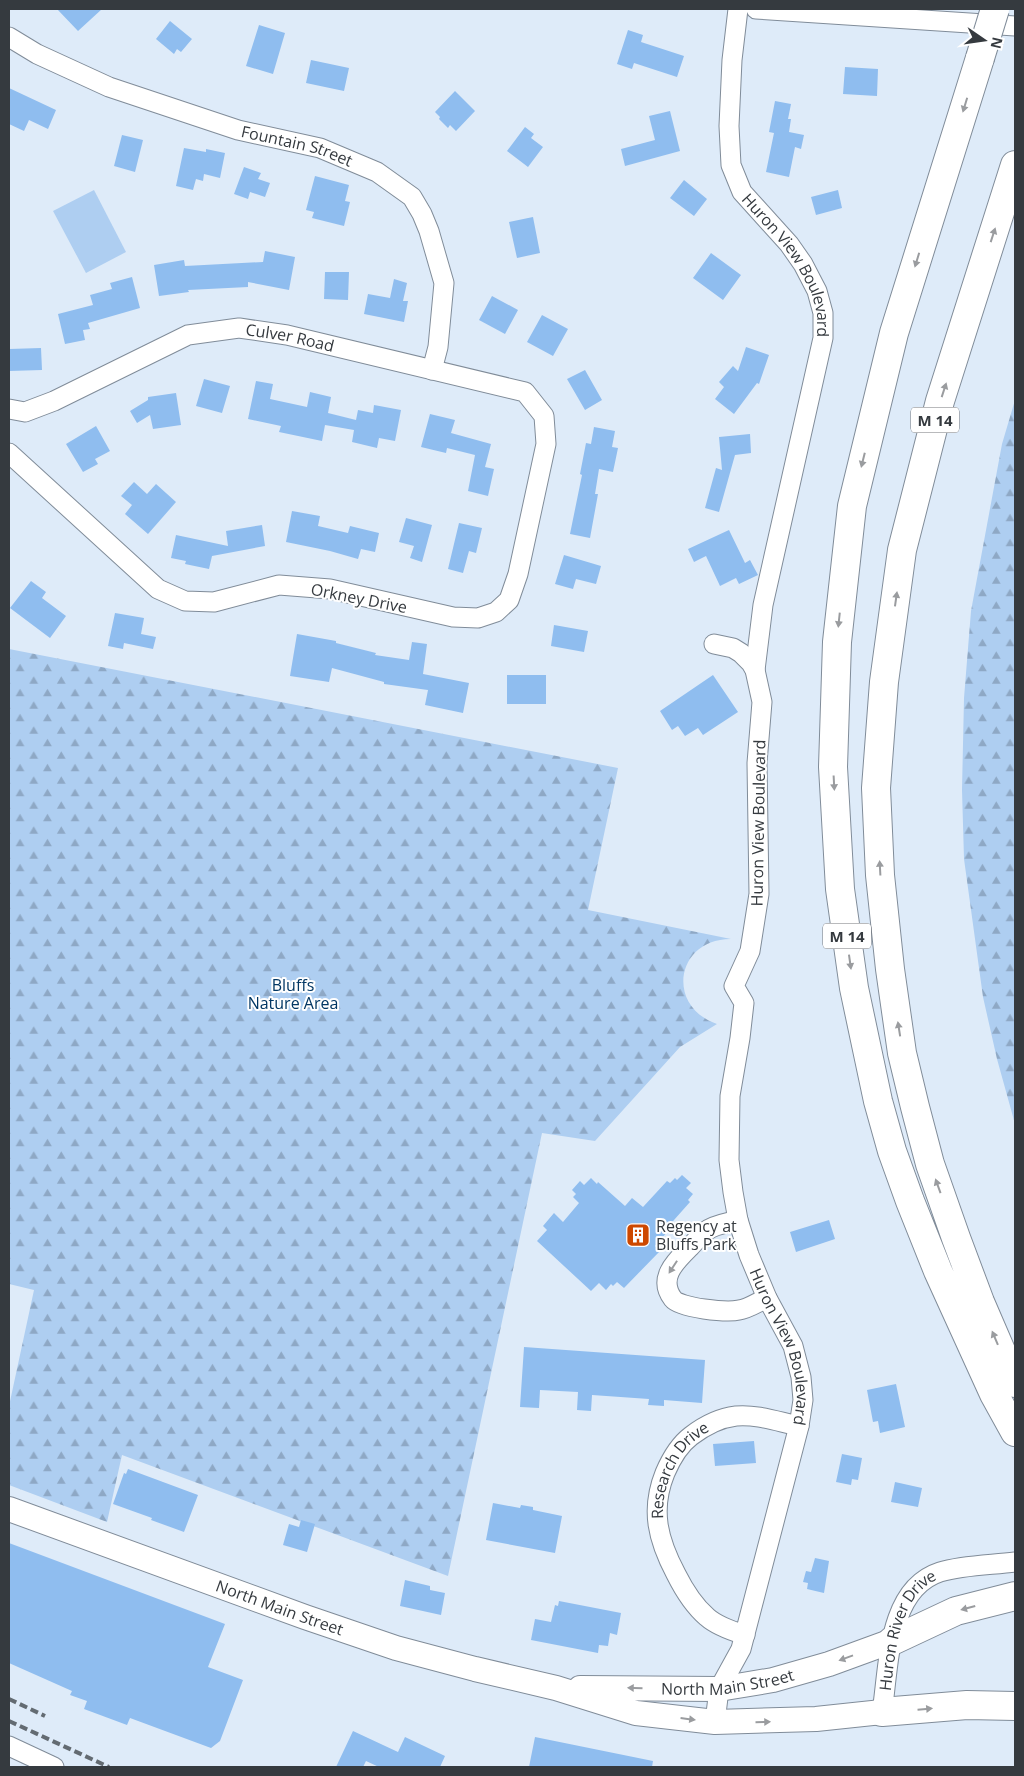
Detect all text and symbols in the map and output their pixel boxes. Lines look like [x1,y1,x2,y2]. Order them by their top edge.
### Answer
north arrow [959,15,1009,65]
text: N [987,35,1008,51]
one-way arrow [961,97,969,112]
street label: Fountain Street [239,120,356,172]
street label: Huron View Boulevard [737,188,834,337]
one-way arrow [989,227,997,242]
one-way arrow [912,252,920,267]
street label: Culver Road [244,318,336,357]
one-way arrow [940,382,948,397]
road number: M 14 [911,408,959,432]
one-way arrow [859,452,867,467]
street label: Orkney Drive [309,578,409,618]
one-way arrow [892,591,900,607]
one-way arrow [835,613,843,629]
street label: Huron View Boulevard [746,739,770,907]
one-way arrow [830,775,838,791]
one-way arrow [875,859,883,875]
road number: M 14 [823,924,871,948]
one-way arrow [846,954,854,970]
park label: Bluffs Nature Area [248,974,338,1014]
one-way arrow [894,1021,902,1037]
one-way arrow [934,1179,941,1194]
place label: Regency at Bluffs Park [656,1215,737,1255]
building icon: Regency at Bluffs Park [625,1222,651,1248]
one-way arrow [668,1260,678,1274]
street label: Huron View Boulevard [745,1265,814,1427]
one-way arrow [991,1331,999,1345]
street label: Research Drive [646,1416,713,1519]
street label: Huron River Drive [874,1564,940,1692]
street label: North Main Street [213,1574,347,1640]
one-way arrow [960,1604,975,1612]
one-way arrow [838,1654,853,1662]
street label: North Main Street [661,1664,797,1700]
one-way arrow [627,1684,643,1692]
one-way arrow [917,1704,933,1712]
one-way arrow [680,1715,696,1723]
one-way arrow [756,1717,772,1725]

